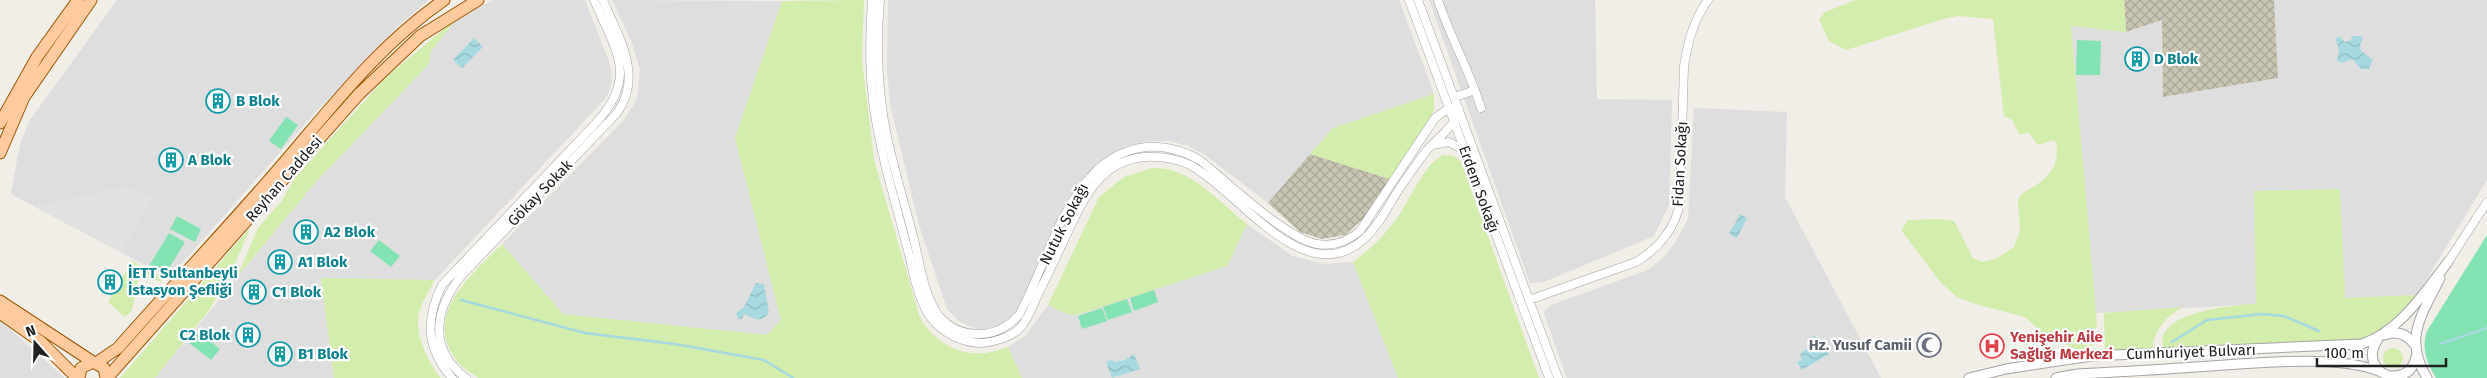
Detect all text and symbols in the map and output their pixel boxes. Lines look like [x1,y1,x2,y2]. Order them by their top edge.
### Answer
building icon: D Blok [2124,46,2150,72]
place label: D Blok [2154,50,2199,68]
building icon: B Blok [205,88,231,114]
place label: B Blok [236,92,280,110]
street label: Fidan Sokağı [1669,121,1691,207]
street label: Reyhan Caddesi [242,132,326,226]
street label: Erdem Sokağı [1455,143,1503,235]
building icon: A Blok [158,147,184,173]
place label: A Blok [187,151,232,169]
street label: Gökay Sokak [504,156,576,230]
street label: Nutuk Sokağı [1036,180,1092,268]
building icon: A2 Blok [293,219,319,245]
place label: A2 Blok [323,223,376,241]
building icon: A1 Blok [267,249,293,275]
place label: A1 Blok [297,253,348,271]
place label: İETT Sultanbeyli İstasyon Şefliği [128,264,238,300]
building icon: İETT Sultanbeyli İstasyon Şefliği [97,269,123,295]
building icon: C1 Blok [241,279,267,305]
place label: C1 Blok [272,283,322,301]
north arrow [10,318,60,368]
text: N [23,322,38,341]
building icon: C2 Blok [235,322,261,348]
place label: C2 Blok [179,326,231,344]
place label: Yenişehir Aile Sağlığı Merkezi [2009,328,2113,363]
mosque icon: Hz. Yusuf Camii [1916,332,1942,358]
hospital icon: Yenişehir Aile Sağlığı Merkezi [1979,333,2005,359]
place label: Hz. Yusuf Camii [1809,336,1912,354]
scale bar [2317,336,2446,368]
building icon: B1 Blok [267,341,293,367]
street label: Cumhuriyet Bulvarı [2126,341,2256,363]
text: 100 m [2324,344,2364,362]
place label: B1 Blok [298,345,349,363]

